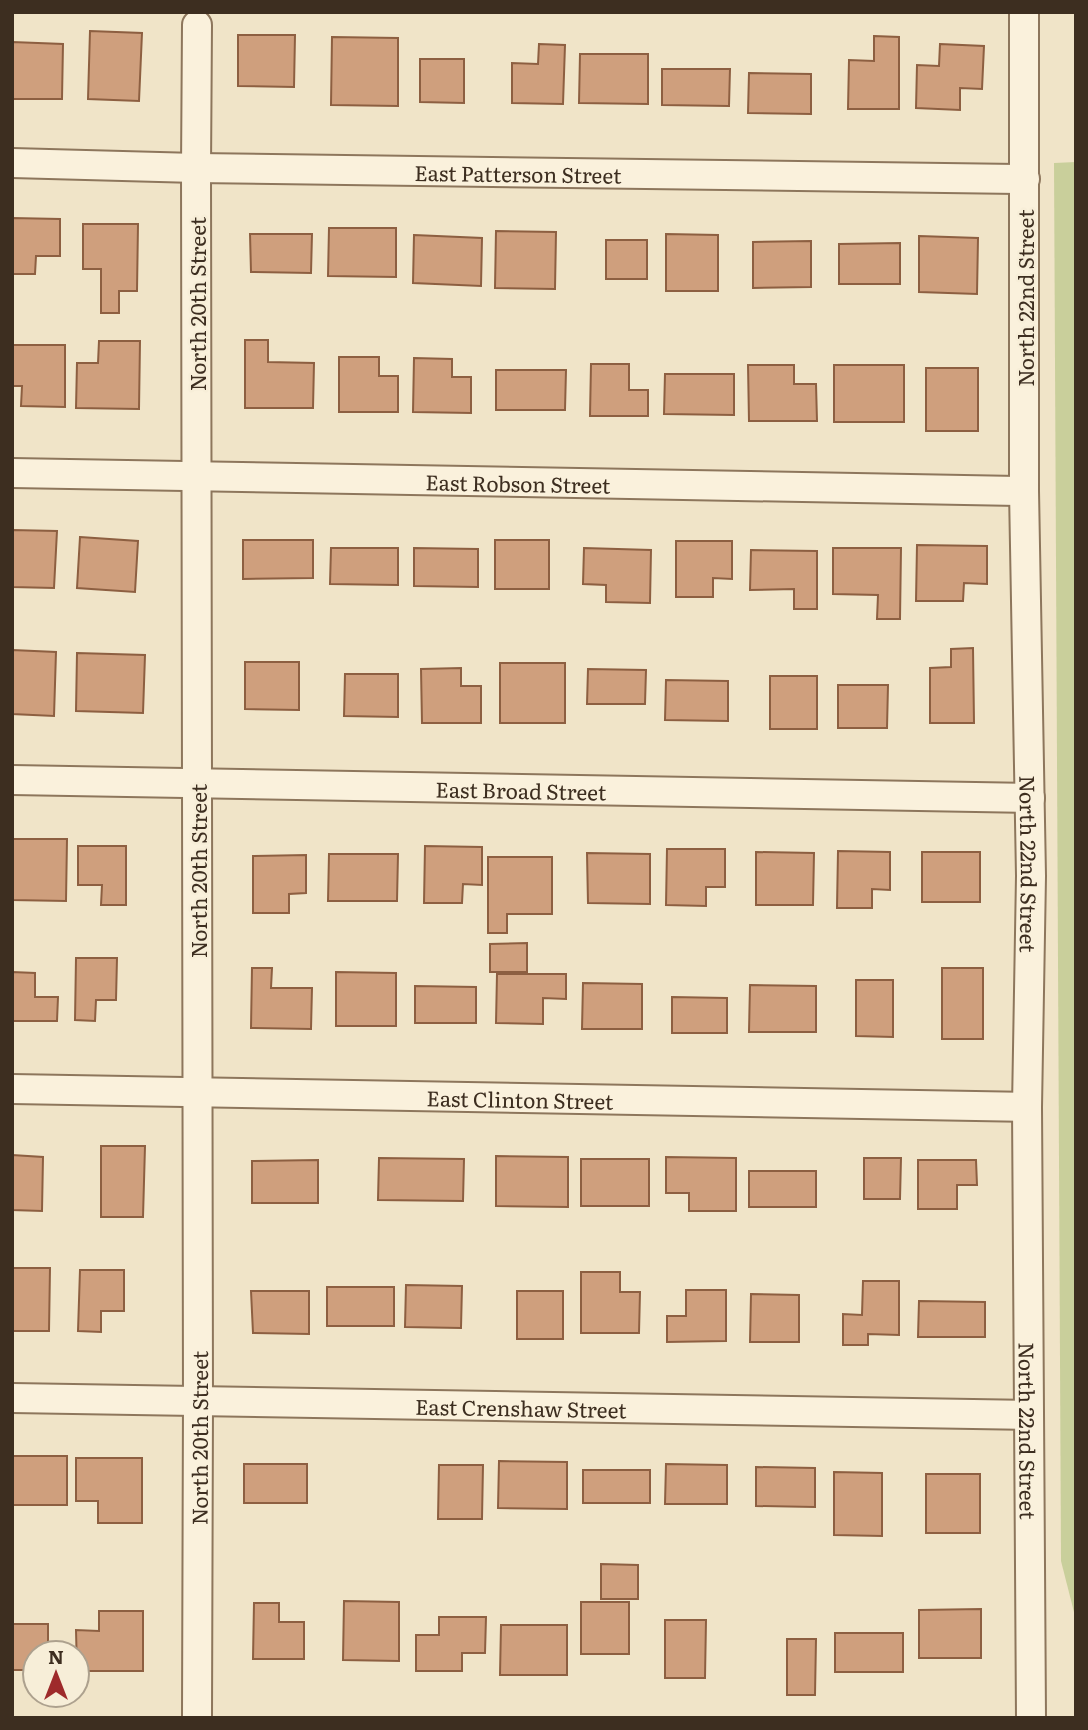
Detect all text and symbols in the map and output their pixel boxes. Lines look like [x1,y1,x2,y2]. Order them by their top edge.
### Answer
street label: East Patterson Street [414,155,622,189]
street label: North 22nd Street [1009,209,1040,387]
street label: North 20th Street [181,216,212,391]
street label: East Robson Street [425,465,611,499]
street label: East Broad Street [435,772,607,806]
street label: North 22nd Street [1014,775,1047,953]
street label: North 20th Street [182,783,213,958]
street label: East Clinton Street [426,1081,614,1115]
street label: North 22nd Street [1013,1342,1045,1520]
street label: North 20th Street [182,1350,214,1525]
street label: East Crenshaw Street [415,1389,628,1424]
north arrow [21,1639,91,1709]
text: N [48,1642,64,1670]

